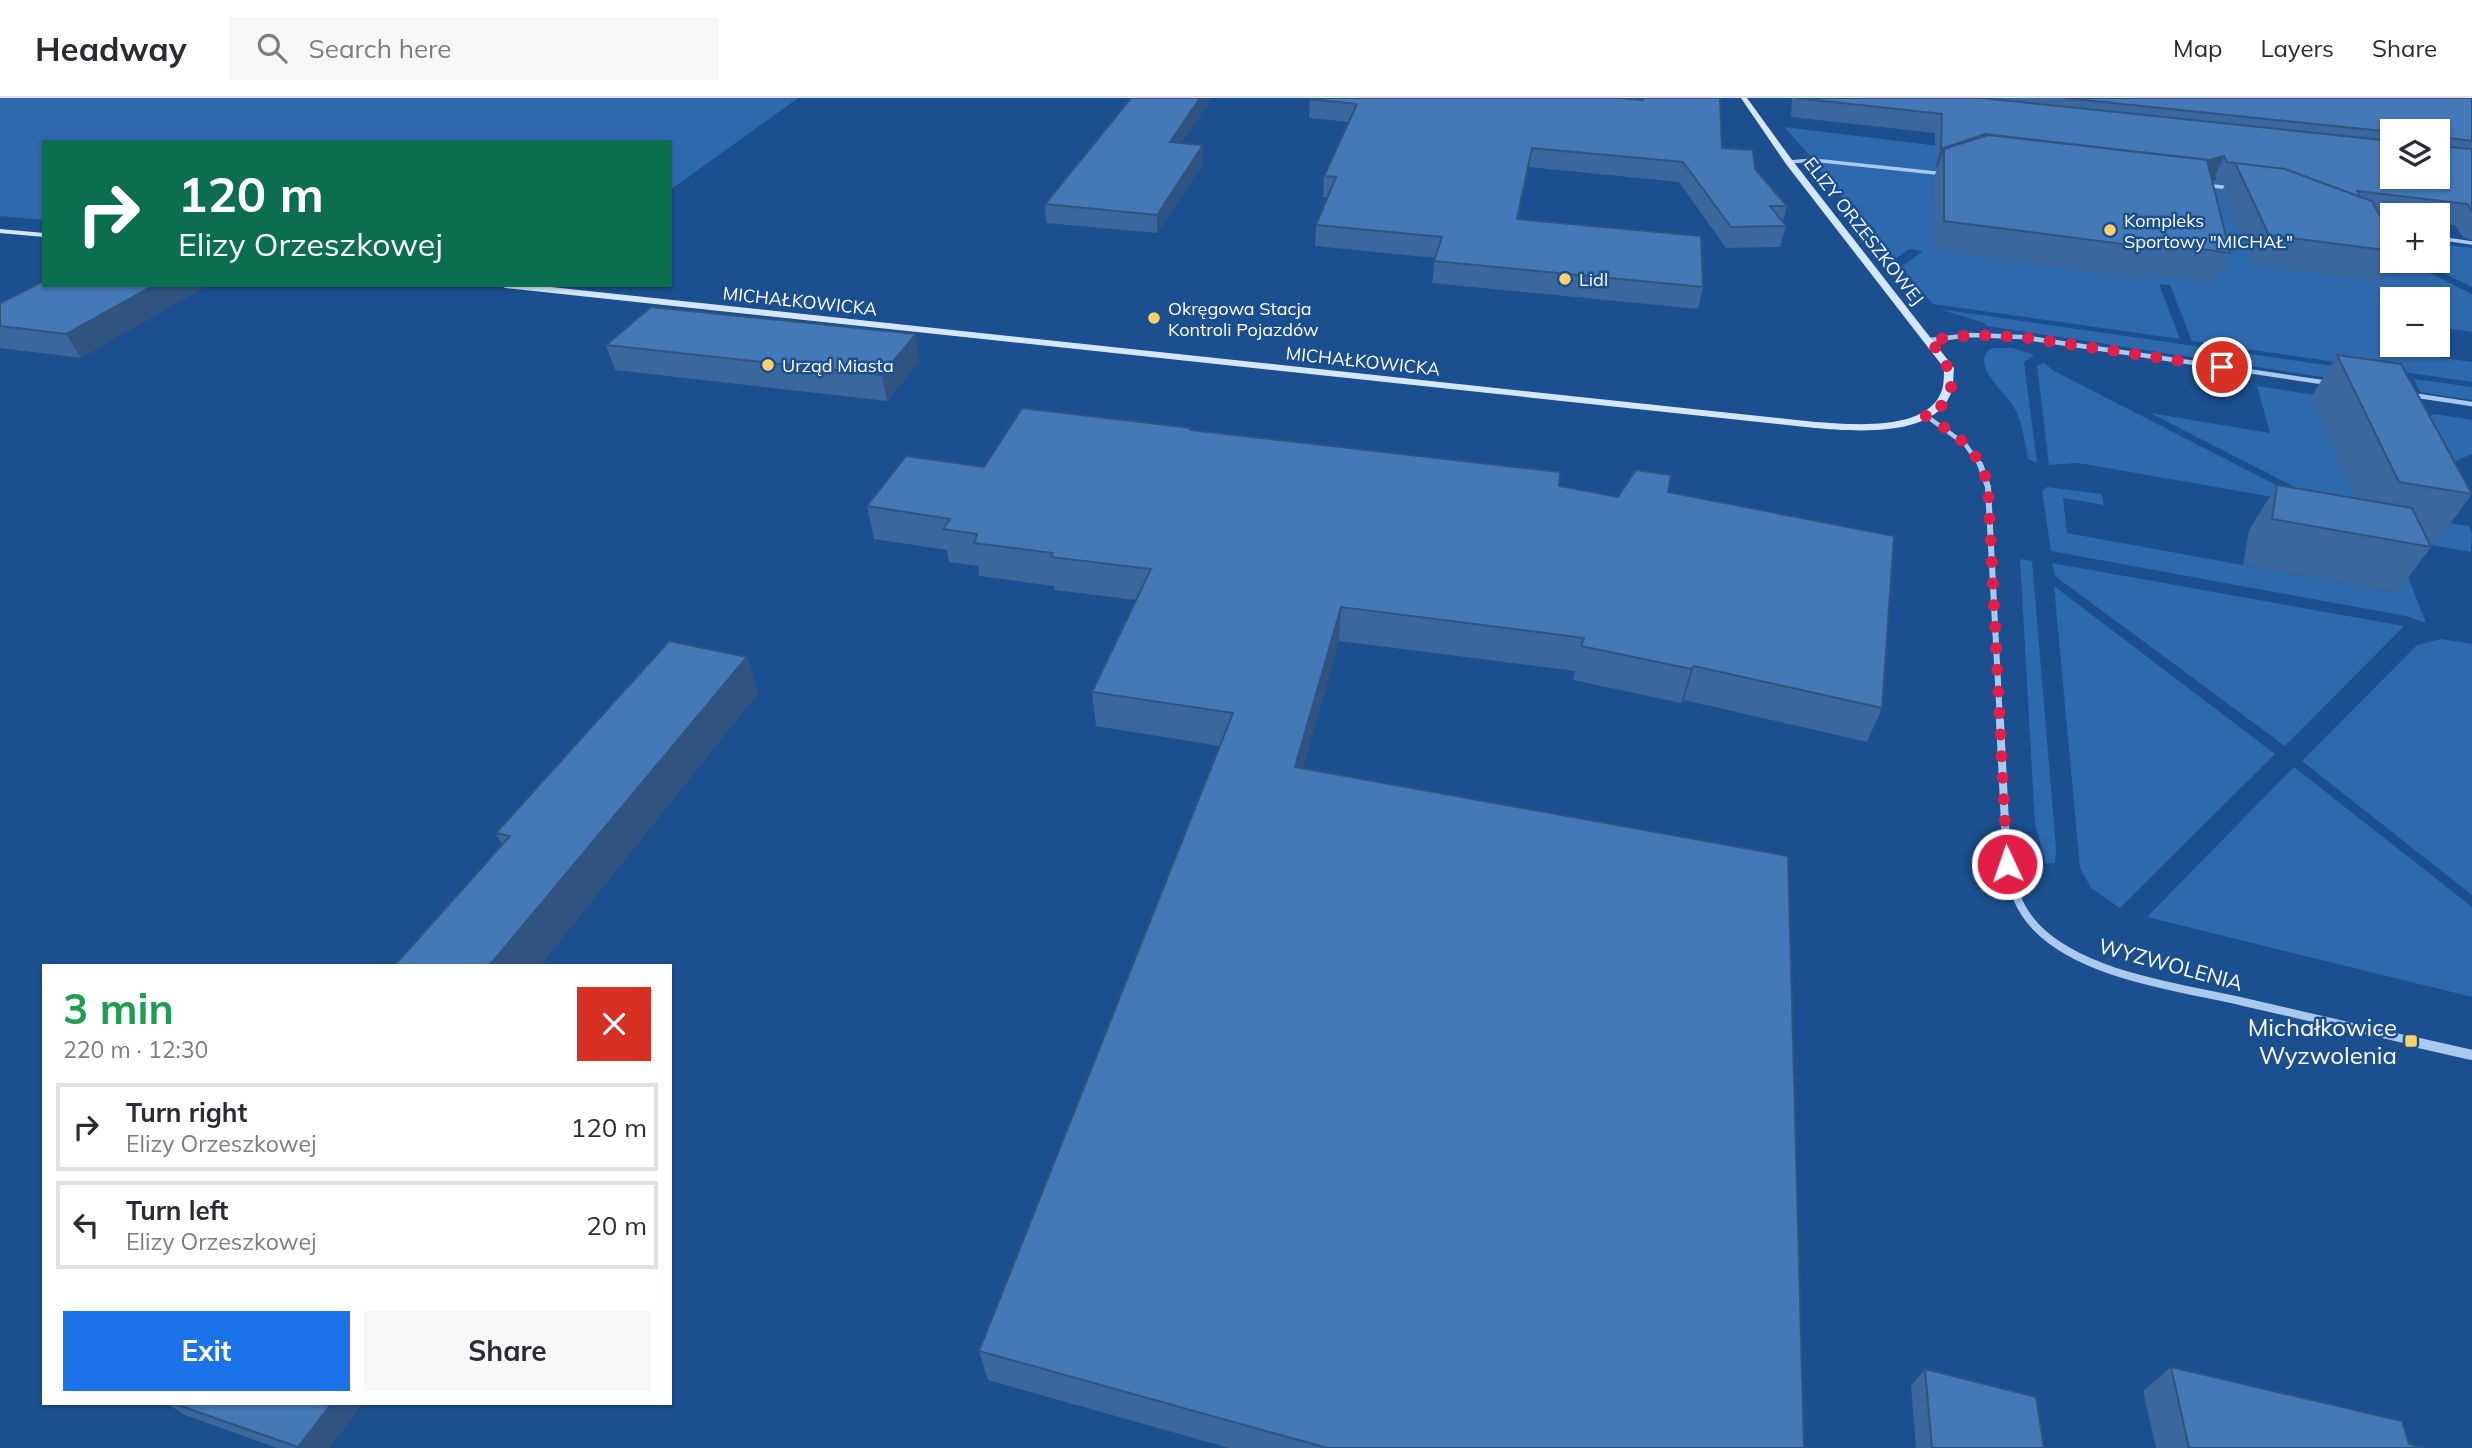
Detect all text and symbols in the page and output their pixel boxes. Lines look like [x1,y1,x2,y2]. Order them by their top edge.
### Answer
search box [229,17,719,80]
text: Headway [35,28,187,69]
icon: search [253,29,291,67]
text: Search here [309,32,451,65]
text: Map [2173,33,2222,63]
text: Layers [2260,33,2334,63]
text: Share [2372,33,2437,63]
map controls [2380,119,2450,357]
button: layers [2380,119,2450,189]
street label: ELIZY ORZESZKOWEJ [1799,152,1929,310]
text: 120 m [178,163,324,224]
icon: right [63,168,154,259]
button: + [2380,203,2450,273]
place label: Kompleks Sportowy "MICHAŁ" [2124,209,2293,253]
marker: Kompleks Sportowy "MICHAŁ" [2102,222,2118,238]
text: Elizy Orzeszkowej [178,224,443,264]
place label: Lidl [1579,268,1608,291]
marker: Lidl [1557,271,1573,287]
street label: MICHAŁKOWICKA [722,281,878,321]
button: − [2380,287,2450,357]
place label: Okręgowa Stacja Kontroli Pojazdów [1168,297,1319,341]
marker: Okręgowa Stacja Kontroli Pojazdów [1146,310,1162,326]
pin [2192,337,2252,397]
street label: MICHAŁKOWICKA [1285,341,1441,381]
icon: arrive [2203,348,2241,386]
place label: Urząd Miasta [782,354,894,377]
marker: Urząd Miasta [760,357,776,373]
position arrow [1970,827,2044,901]
street label: WYZWOLENIA [2096,932,2246,996]
text: 3 min [63,982,174,1035]
button: close [577,987,651,1061]
place label: Michałkowice Wyzwolenia [2248,1012,2397,1070]
marker: Michałkowice Wyzwolenia [2403,1033,2419,1049]
text: 220 m · 12:30 [63,1035,208,1064]
text: Turn right [126,1096,247,1129]
icon: right [67,1108,105,1146]
text: 120 m [571,1111,647,1144]
text: Elizy Orzeszkowej [126,1129,316,1158]
text: Turn left [126,1194,228,1227]
icon: left [67,1206,105,1244]
text: 20 m [586,1209,647,1242]
text: Elizy Orzeszkowej [126,1227,316,1256]
button: Exit [63,1311,350,1391]
button: Share [364,1311,651,1391]

